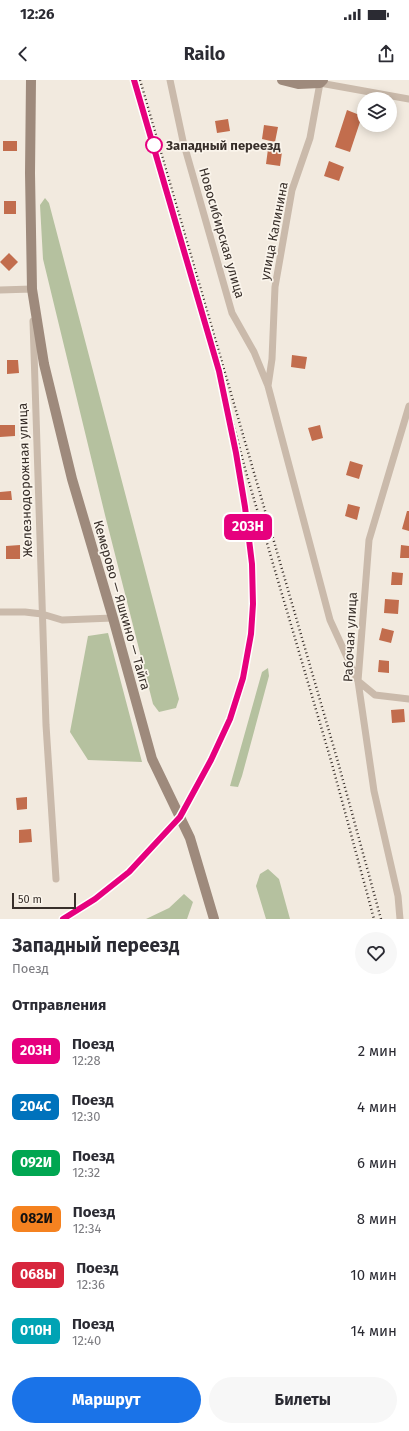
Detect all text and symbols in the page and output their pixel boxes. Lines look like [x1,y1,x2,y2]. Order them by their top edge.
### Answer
text: 12:26 [20,5,55,23]
icon: back [12,43,34,65]
text: Railo [184,43,225,65]
icon: share [375,43,397,65]
map controls [357,92,397,132]
button: layers [357,92,397,132]
marker: Западный переезд [145,136,163,154]
place label: Западный переезд [165,138,281,153]
street label: Новосибирская улица [196,166,248,300]
street label: улица Калинина [257,181,291,281]
street label: Железнодорожная улица [15,403,35,557]
line badge: 203Н [220,514,276,540]
street label: Кемерово — Яшкино — Тайга [91,518,153,692]
text: 203Н [232,518,264,535]
street label: Рабочая улица [340,592,360,682]
scale bar [12,891,76,910]
text: 50 m [18,893,42,906]
button: heart [355,932,397,974]
text: Западный переезд [12,934,179,957]
text: Поезд [12,961,49,976]
text: Отправления [12,996,106,1014]
text: Поезд [72,1035,114,1053]
text: 203Н [20,1042,52,1059]
text: 2 мин [358,1042,397,1060]
text: 12:28 [72,1053,101,1068]
text: Поезд [71,1091,114,1109]
text: 204С [20,1098,51,1115]
text: 4 мин [357,1098,397,1116]
text: 12:30 [71,1109,100,1124]
text: Поезд [72,1147,114,1165]
text: 092И [20,1154,52,1171]
text: 6 мин [357,1154,397,1172]
text: 12:32 [72,1165,100,1180]
text: Поезд [73,1203,115,1221]
text: 082И [20,1210,53,1227]
text: 8 мин [357,1210,397,1228]
text: 12:34 [73,1221,101,1236]
text: Поезд [76,1259,118,1277]
text: 068Ы [20,1266,56,1283]
text: 10 мин [350,1266,397,1284]
text: 12:36 [76,1277,105,1292]
text: Поезд [72,1315,114,1333]
text: 010Н [20,1322,52,1339]
text: 14 мин [351,1322,397,1340]
text: 12:40 [72,1333,101,1348]
button: Маршрут [12,1377,201,1423]
button: Билеты [209,1377,397,1423]

